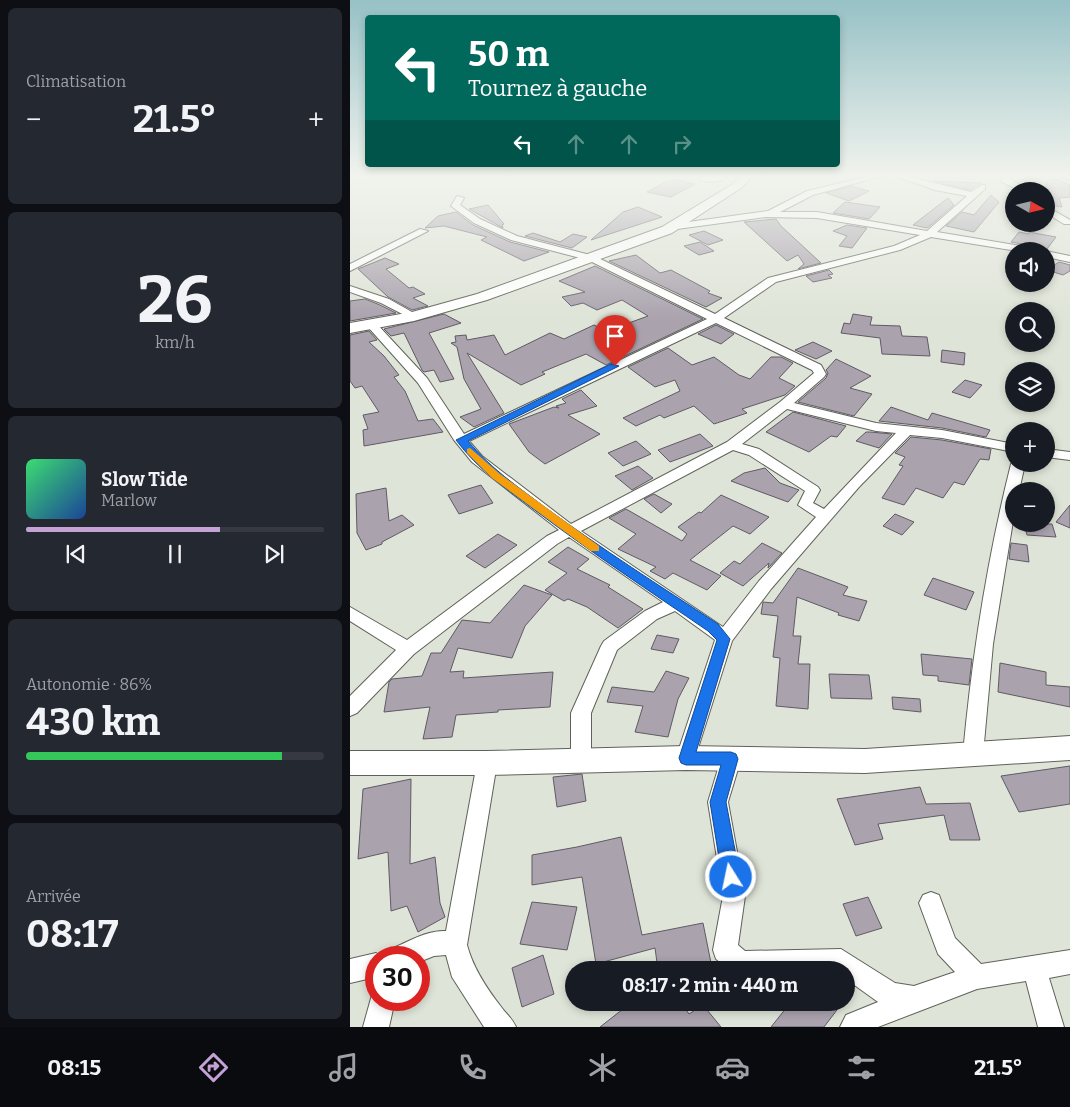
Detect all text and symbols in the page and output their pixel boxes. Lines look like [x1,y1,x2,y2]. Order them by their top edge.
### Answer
text: 50 m [468,33,549,75]
icon: left [385,35,450,100]
text: Climatisation [26,72,126,91]
text: Tournez à gauche [468,75,647,102]
text: 21.5° [133,96,217,142]
text: − [26,103,41,136]
text: + [308,103,324,136]
icon: left [509,130,537,158]
icon: ahead [562,130,590,158]
icon: ahead [615,130,643,158]
icon: right [668,130,696,158]
north arrow [1005,182,1055,232]
map controls [1005,182,1055,532]
button: sound [1005,242,1055,292]
text: 26 [137,261,213,339]
button: search [1005,302,1055,352]
pin [594,315,636,366]
icon: arrive [601,322,629,350]
text: km/h [155,333,195,352]
button: layers [1005,362,1055,412]
button: + [1005,422,1055,472]
text: Slow Tide [101,468,188,491]
button: − [1005,482,1055,532]
text: Marlow [101,491,157,510]
icon: previous [62,540,90,568]
icon: pause [161,540,189,568]
icon: next [260,540,288,568]
text: Autonomie · 86% [26,675,152,694]
text: 430 km [26,699,160,745]
position arrow [704,850,756,902]
text: Arrivée [26,887,81,906]
text: 08:17 [26,911,118,957]
speed limit sign: 30 [365,946,430,1011]
text: 08:17 · 2 min · 440 m [622,974,798,997]
icon: directions [196,1050,231,1085]
icon: music [326,1050,361,1085]
icon: phone [455,1050,490,1085]
icon: climate [585,1050,620,1085]
icon: car [715,1050,750,1085]
icon: filters [844,1050,879,1085]
text: 08:15 [47,1054,101,1081]
text: 21.5° [974,1054,1023,1081]

